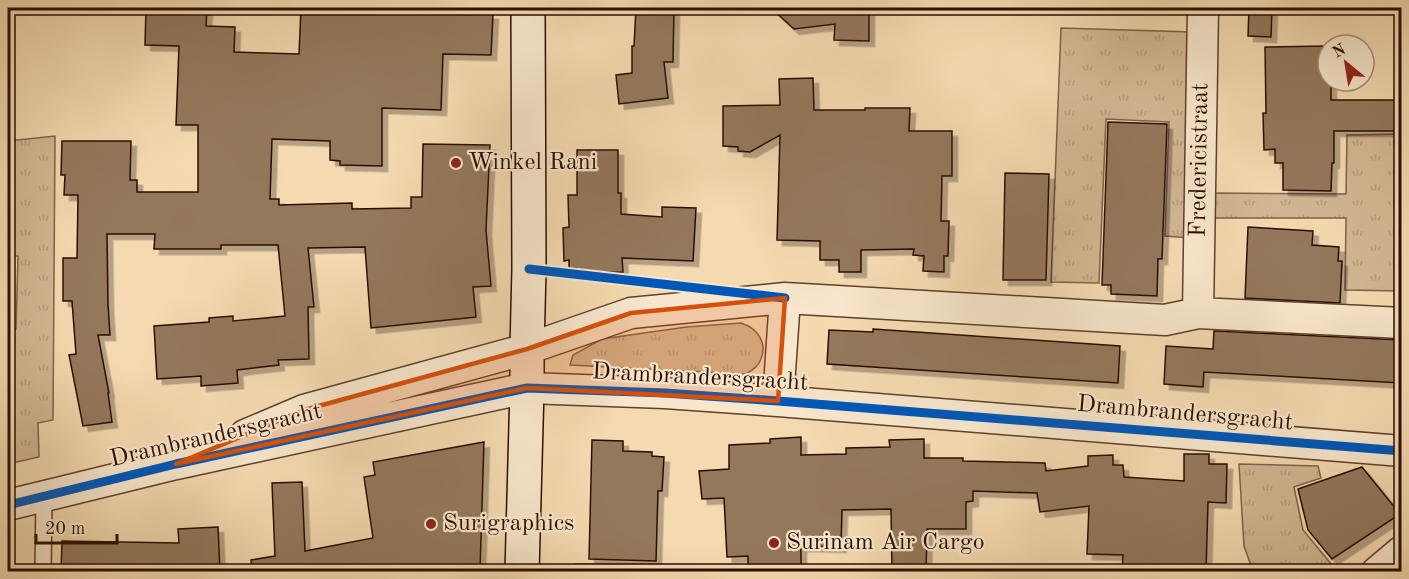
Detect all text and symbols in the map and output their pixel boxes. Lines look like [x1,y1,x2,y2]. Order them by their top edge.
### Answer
north arrow [1316,33,1376,93]
text: N [1330,41,1349,62]
street label: Fredericistraat [1187,82,1213,238]
place label: Winkel Rani [468,151,597,175]
marker: Winkel Rani [449,156,463,170]
street label: Drambrandersgracht [591,360,809,396]
street label: Drambrandersgracht [1076,393,1294,435]
street label: Drambrandersgracht [108,400,324,472]
scale bar [36,507,117,545]
place label: Surigraphics [443,512,575,536]
marker: Surigraphics [424,517,438,531]
text: 20 m [45,520,85,538]
place label: Surinam Air Cargo [786,531,985,555]
marker: Surinam Air Cargo [767,536,781,550]

